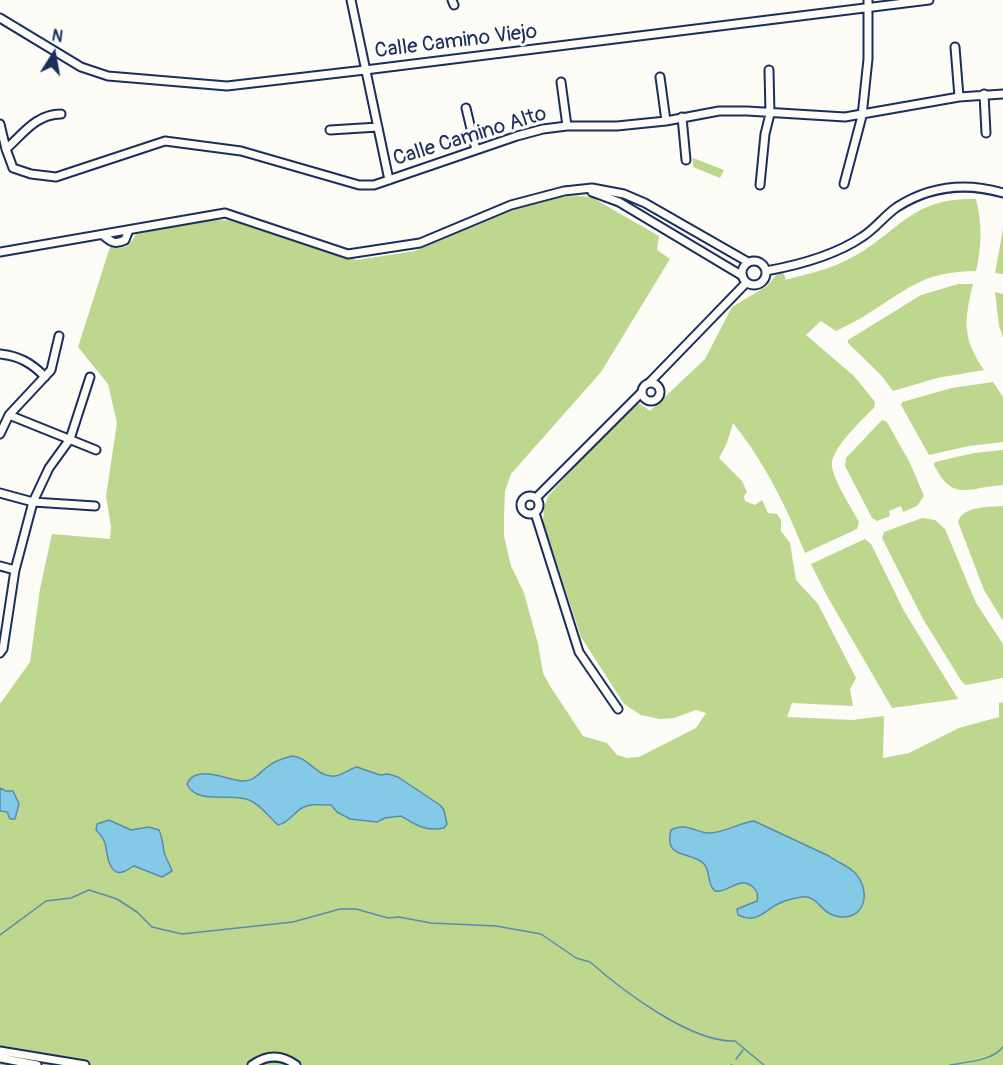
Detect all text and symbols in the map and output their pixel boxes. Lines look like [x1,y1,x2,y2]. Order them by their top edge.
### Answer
street label: Calle Camino Viejo [373,20,539,64]
north arrow [24,24,84,84]
text: N [50,25,65,47]
street label: Calle Camino Alto [390,102,550,172]

